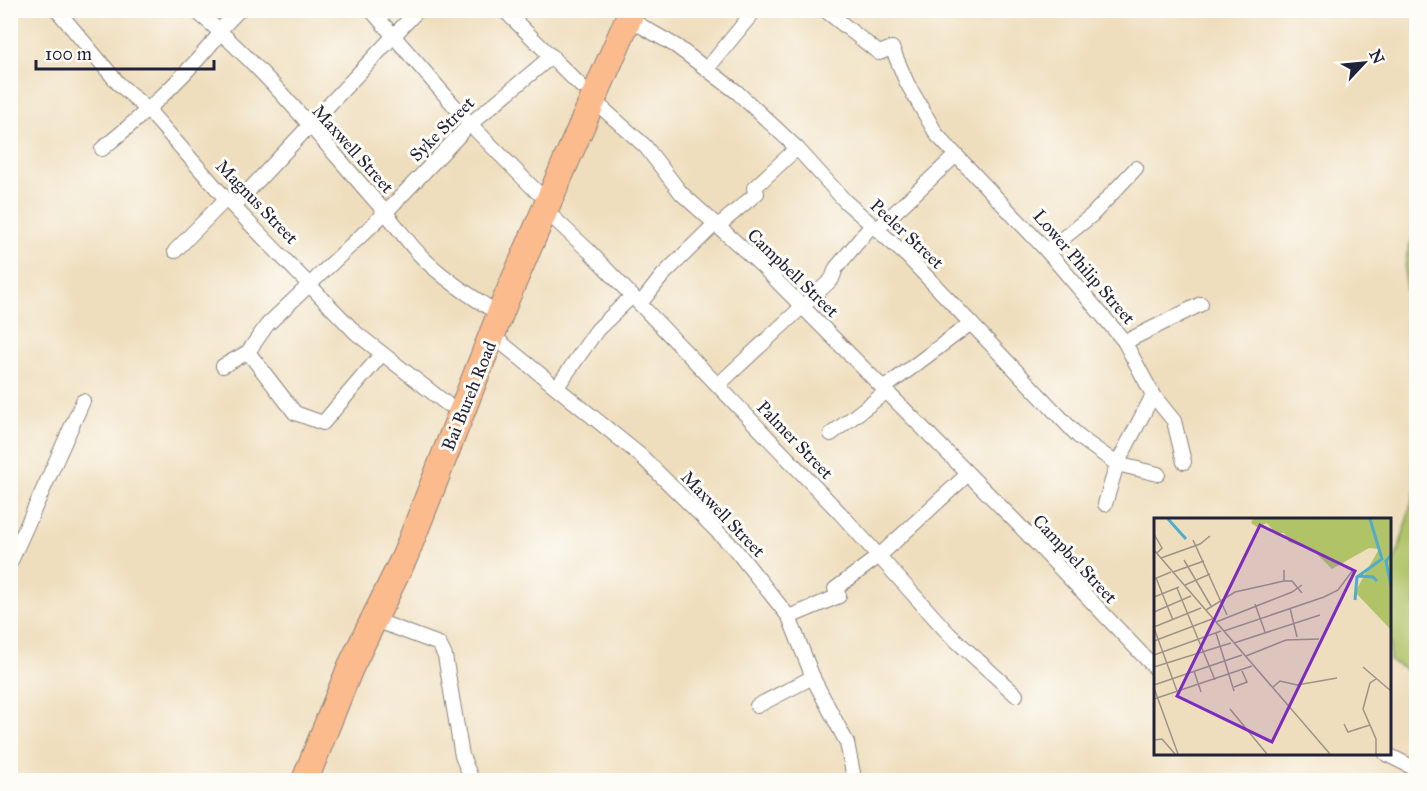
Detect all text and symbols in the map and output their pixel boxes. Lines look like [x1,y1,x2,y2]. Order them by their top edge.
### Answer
scale bar [36,33,214,71]
north arrow [1334,33,1394,93]
text: 100 m [45,43,92,65]
text: N [1366,46,1389,67]
street label: Syke Street [405,91,480,166]
street label: Maxwell Street [307,100,399,198]
street label: Magnus Street [211,155,303,250]
street label: Peeler Street [866,194,949,274]
street label: Lower Philip Street [1028,205,1140,329]
street label: Campbell Street [743,224,844,323]
street label: Bai Bureh Road [437,338,501,454]
street label: Palmer Street [752,396,838,484]
street label: Maxwell Street [676,466,770,562]
street label: Campbel Street [1028,510,1122,609]
inset map [1154,518,1391,755]

